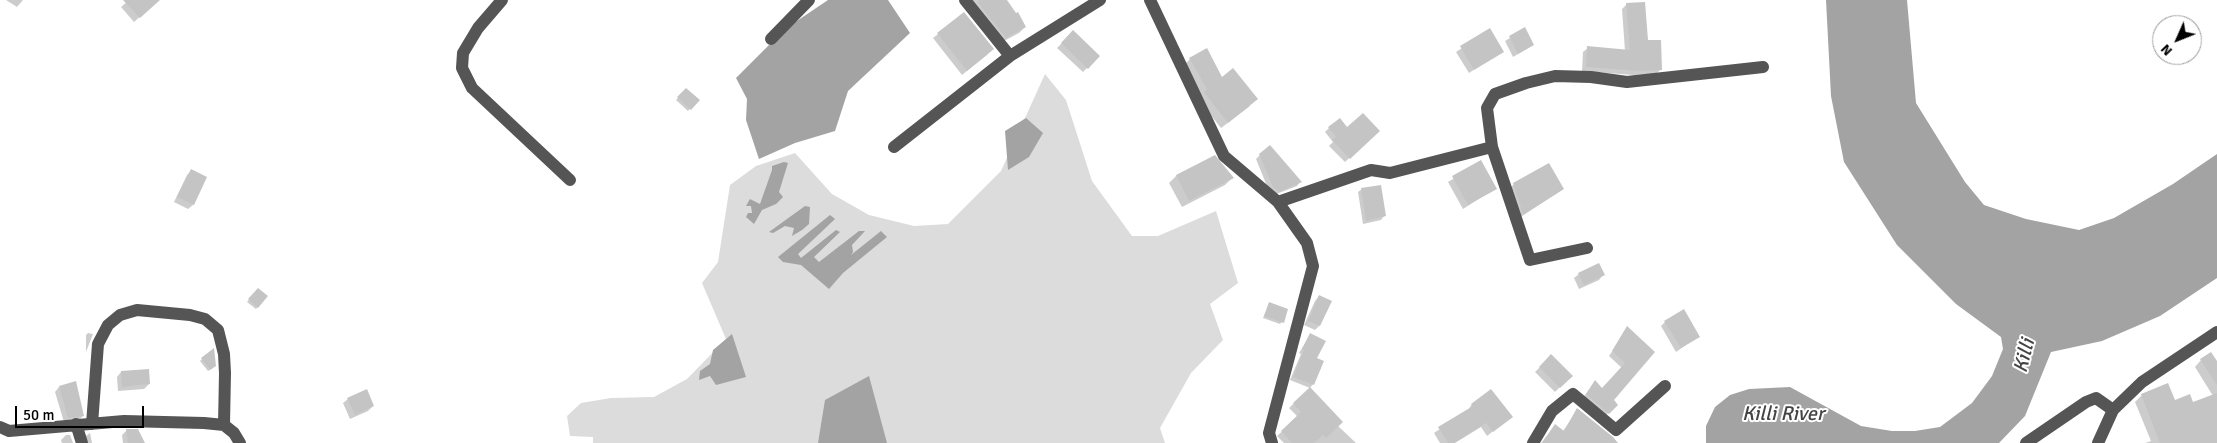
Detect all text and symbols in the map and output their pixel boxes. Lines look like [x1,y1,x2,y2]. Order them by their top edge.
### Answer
north arrow [2152,15,2202,65]
text: N [2157,41,2176,59]
water label: Killi [2009,337,2041,375]
scale bar [18,396,146,428]
water label: Killi River [1742,403,1824,427]
text: 50 m [23,406,54,424]

